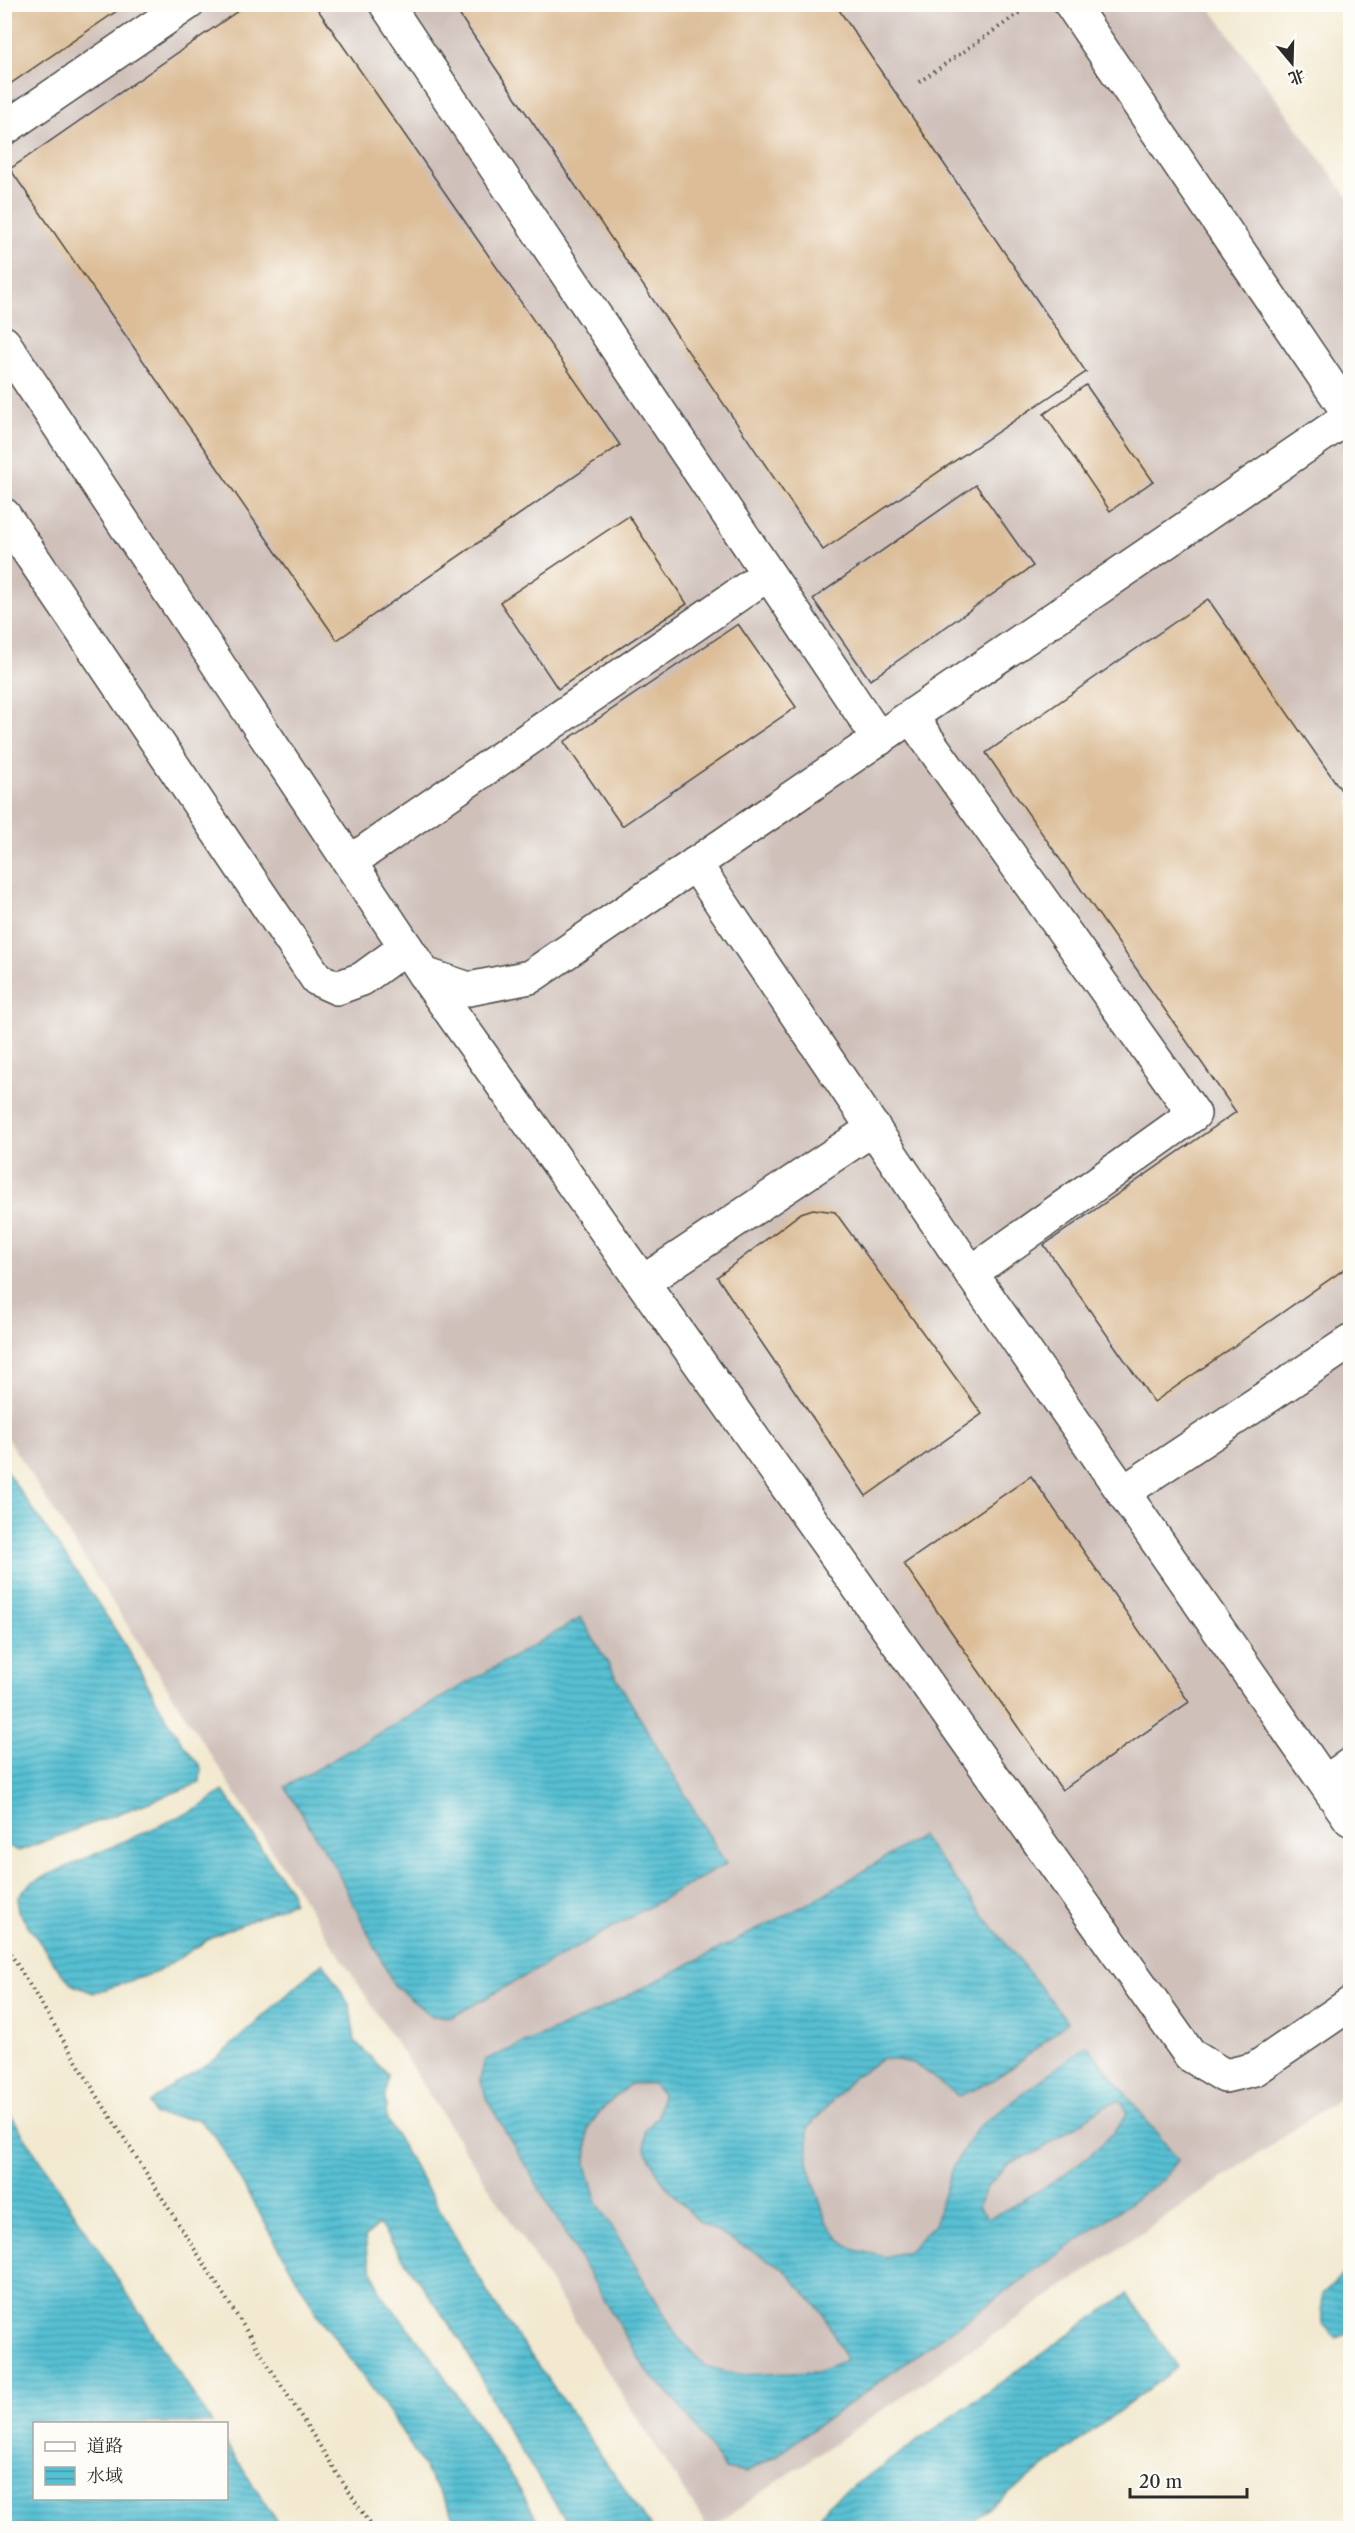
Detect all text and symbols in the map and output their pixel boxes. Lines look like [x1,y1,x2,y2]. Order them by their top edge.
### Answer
north arrow [1262,33,1322,93]
text: 北 [1286,65,1308,89]
legend [33,2422,228,2500]
text: 道路 [87,2435,123,2457]
scale bar [1130,2461,1247,2499]
text: 水域 [87,2465,123,2487]
text: 20 m [1139,2471,1183,2493]

